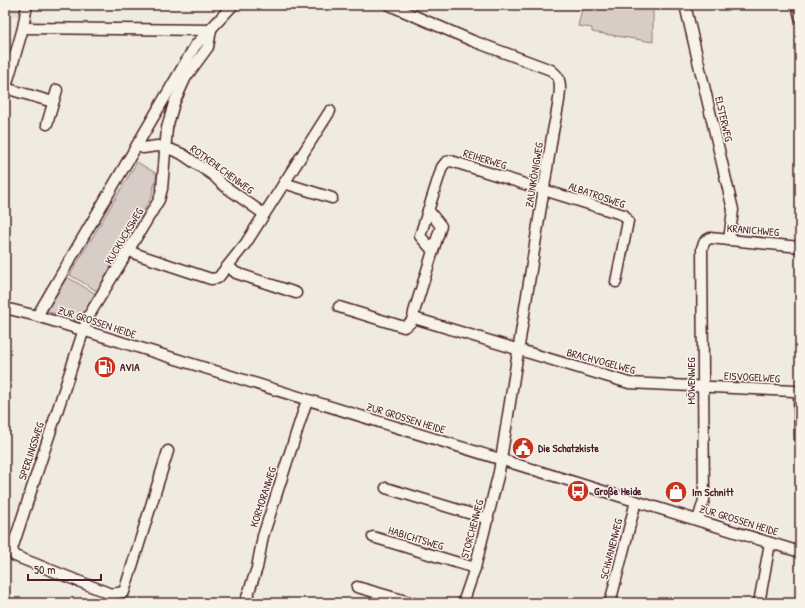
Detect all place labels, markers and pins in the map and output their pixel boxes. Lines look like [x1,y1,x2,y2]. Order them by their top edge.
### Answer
fuel station icon: AVIA [92,354,118,380]
place label: AVIA [120,360,140,374]
public building icon: Die Schatzkiste [510,435,536,461]
place label: Die Schatzkiste [538,441,599,455]
bus stop icon: Große Heide [565,478,591,504]
shop icon: Im Schnitt [663,479,689,505]
place label: Große Heide [594,484,642,499]
place label: Im Schnitt [692,485,735,499]

